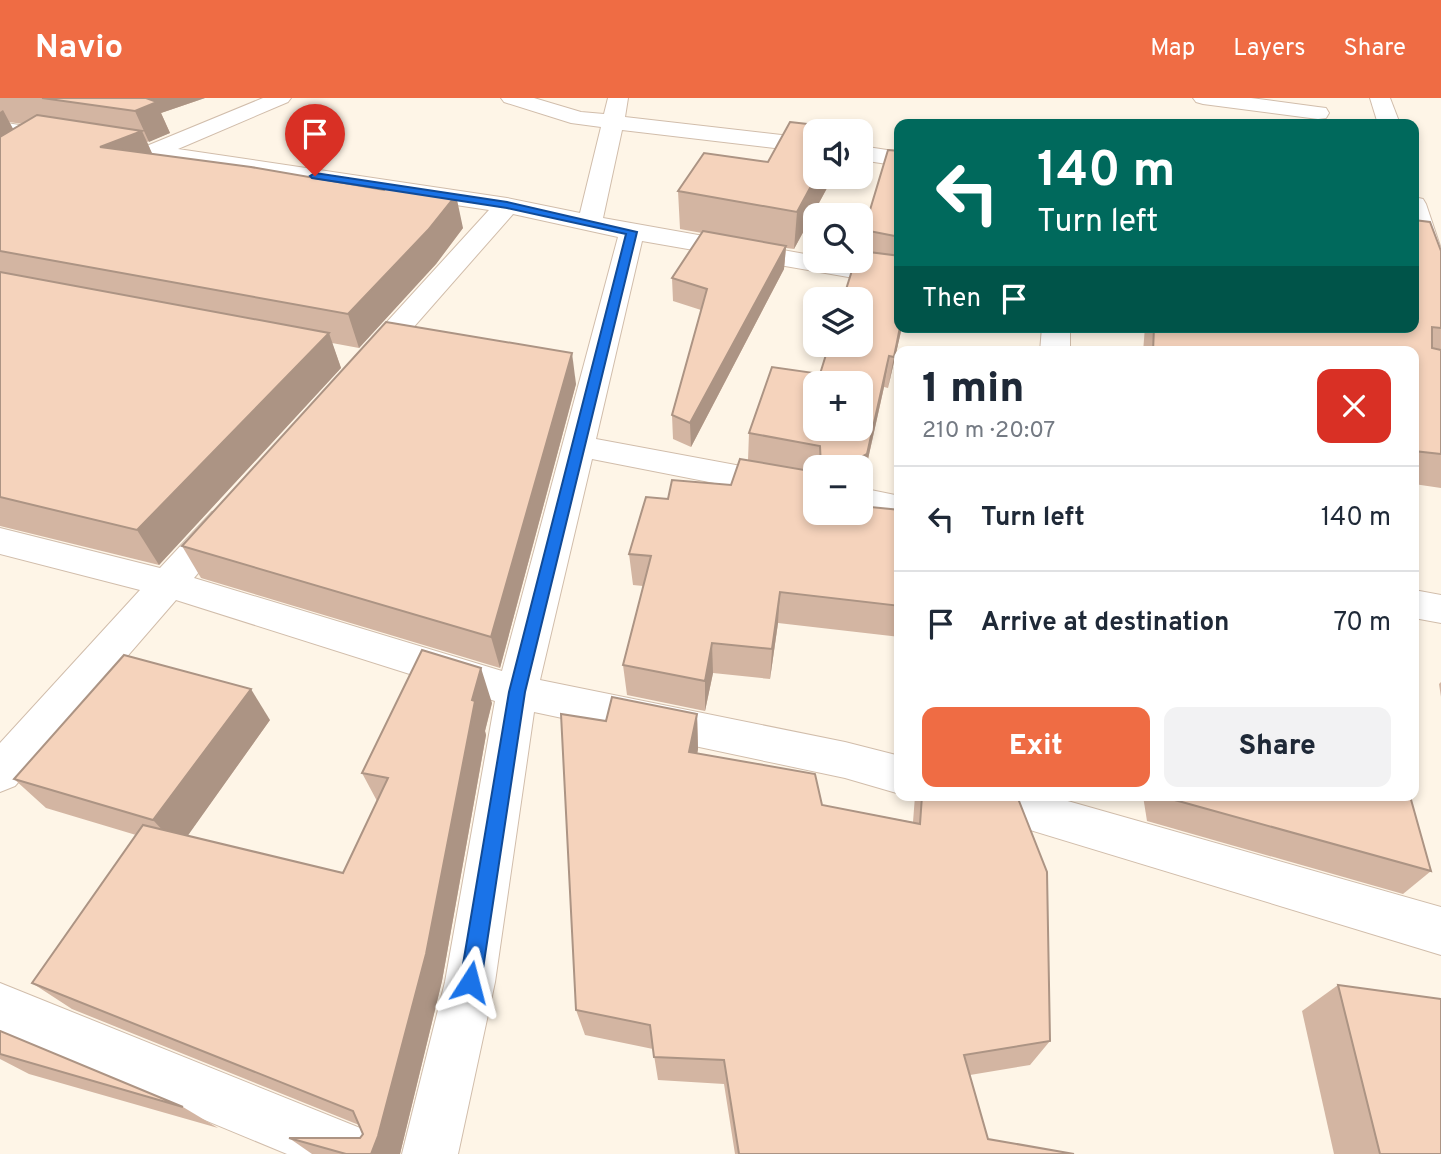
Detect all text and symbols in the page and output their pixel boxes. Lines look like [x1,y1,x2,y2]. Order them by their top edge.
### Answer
text: Navio [35,28,123,70]
text: Map [1150,34,1195,64]
text: Layers [1233,34,1305,64]
text: Share [1343,34,1406,64]
pin [285,104,345,176]
icon: arrive [296,115,334,153]
map controls [803,119,873,525]
button: sound [803,119,873,189]
text: 140 m [1037,142,1176,204]
icon: left [922,147,1013,238]
button: search [803,203,873,273]
text: Turn left [1037,203,1158,243]
icon: arrive [995,280,1033,318]
text: Then [922,283,981,316]
button: layers [803,287,873,357]
text: 1 min [922,364,1025,417]
button: close [1317,369,1391,443]
button: + [803,371,873,441]
text: 210 m · 20:07 [922,417,1055,446]
button: − [803,455,873,525]
icon: left [922,500,960,538]
text: Turn left [981,502,1085,535]
text: 140 m [1321,502,1391,535]
icon: arrive [922,605,960,643]
text: Arrive at destination [981,607,1229,640]
text: 70 m [1333,607,1391,640]
button: Exit [922,707,1150,787]
button: Share [1164,707,1391,787]
position arrow [433,945,507,1019]

